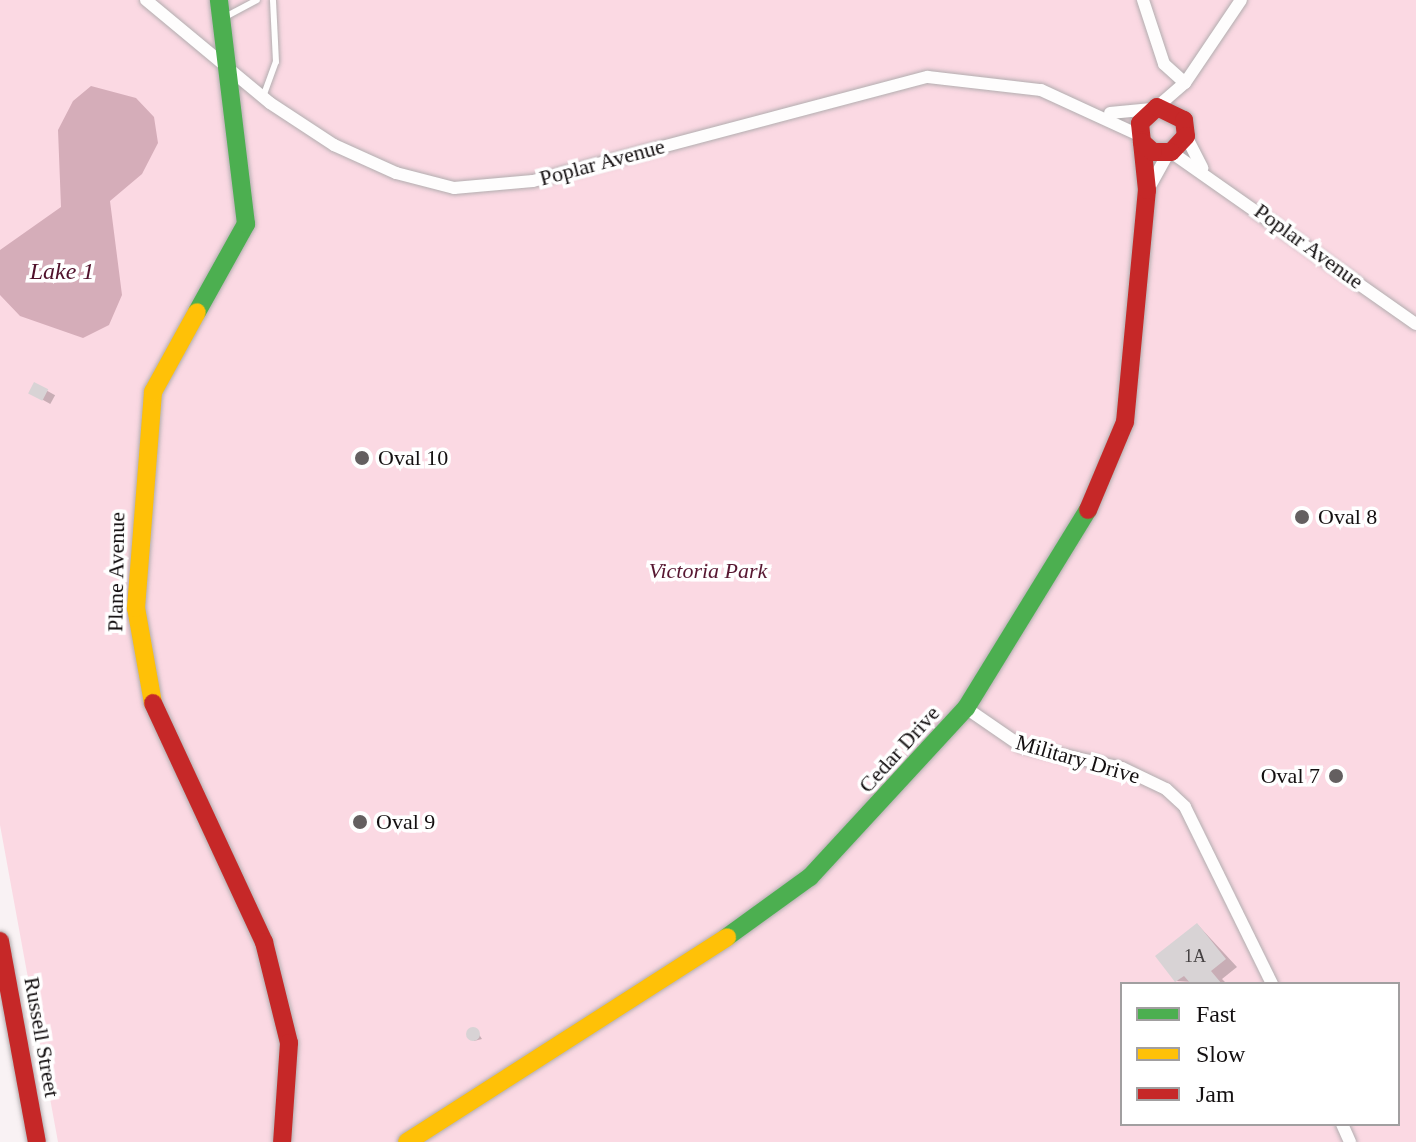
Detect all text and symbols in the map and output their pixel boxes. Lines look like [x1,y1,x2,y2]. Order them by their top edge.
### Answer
street label: Poplar Avenue [536,132,668,192]
street label: Poplar Avenue [1249,197,1369,295]
water label: Lake 1 [30,258,94,286]
place label: Oval 10 [378,445,448,471]
marker: Oval 10 [353,449,371,467]
place label: Oval 8 [1318,504,1377,530]
marker: Oval 8 [1293,508,1311,526]
street label: Plane Avenue [102,511,130,633]
park label: Victoria Park [649,558,767,584]
street label: Cedar Drive [853,700,945,798]
street label: Military Drive [1013,729,1143,789]
place label: Oval 7 [1261,763,1320,789]
marker: Oval 7 [1327,767,1345,785]
place label: Oval 9 [376,809,435,835]
marker: Oval 9 [351,813,369,831]
house number: 1A [1184,945,1206,967]
street label: Russell Street [18,975,66,1099]
legend [1120,982,1400,1126]
text: Fast [1196,1001,1236,1027]
text: Slow [1196,1041,1245,1067]
text: Jam [1196,1081,1235,1107]

